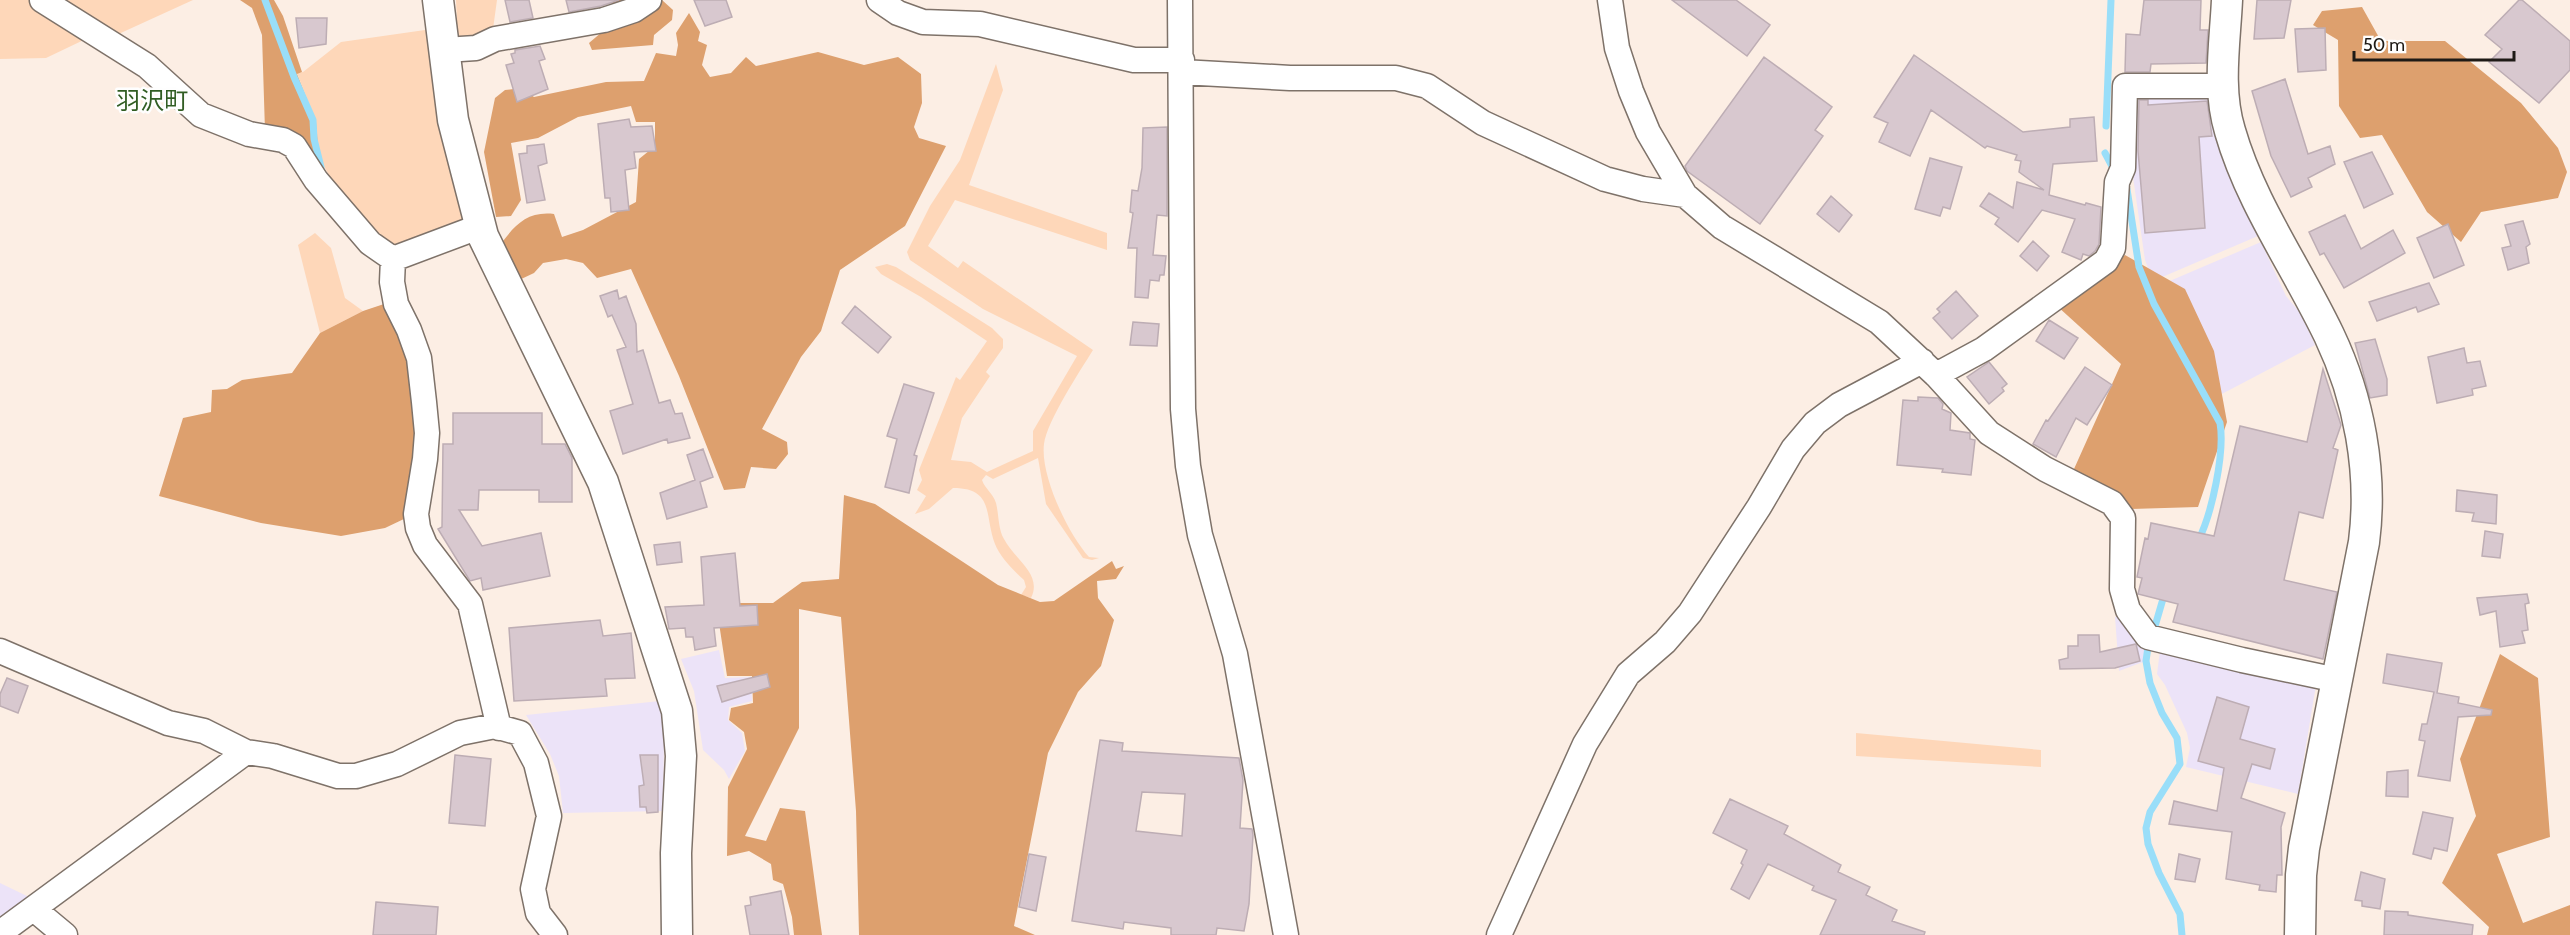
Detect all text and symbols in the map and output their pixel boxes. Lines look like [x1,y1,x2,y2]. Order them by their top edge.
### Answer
scale bar [2354,24,2514,62]
text: 50 m [2363,34,2405,56]
district label: 羽沢町 [116,86,188,115]

